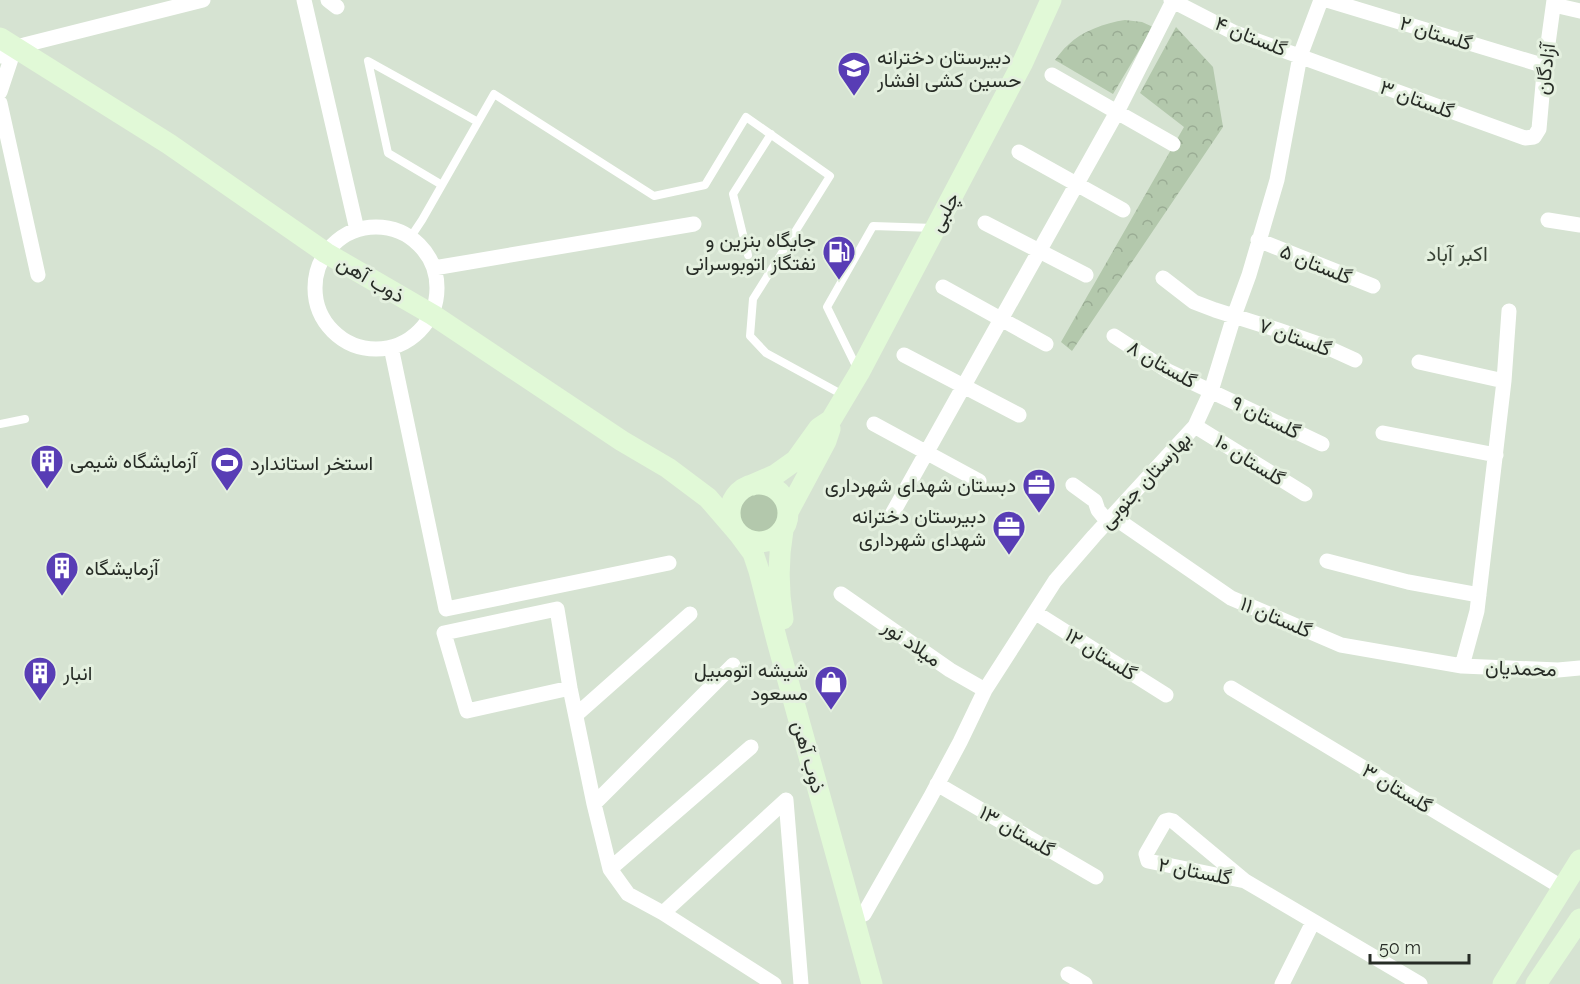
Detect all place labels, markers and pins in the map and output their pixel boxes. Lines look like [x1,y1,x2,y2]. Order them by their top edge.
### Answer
place label: دبیرستان دخترانه حسین کشی افشار [876,45,1021,93]
school or university icon: دبیرستان دخترانه حسین کشی افشار [836,50,872,97]
place label: جایگاه بنزین و نفتگاز اتوبوسرانی [685,228,816,276]
fuel station icon: جایگاه بنزین و نفتگاز اتوبوسرانی [821,234,857,281]
building icon: آزمایشگاه شیمی [29,443,65,490]
sports icon: استخر استاندارد [209,445,245,492]
place label: آزمایشگاه شیمی [70,449,198,474]
place label: استخر استاندارد [250,451,373,476]
office icon: دبستان شهدای شهرداری [1021,467,1057,514]
place label: دبستان شهدای شهرداری [825,473,1016,498]
place label: دبیرستان دخترانه شهدای شهرداری [852,504,986,552]
office icon: دبیرستان دخترانه شهدای شهرداری [991,509,1027,556]
building icon: آزمایشگاه [44,550,80,597]
place label: آزمایشگاه [85,556,160,581]
building icon: انبار [22,655,58,702]
place label: شیشه اتومبیل مسعود [694,658,808,706]
place label: انبار [62,661,92,686]
shop icon: شیشه اتومبیل مسعود [813,664,849,711]

